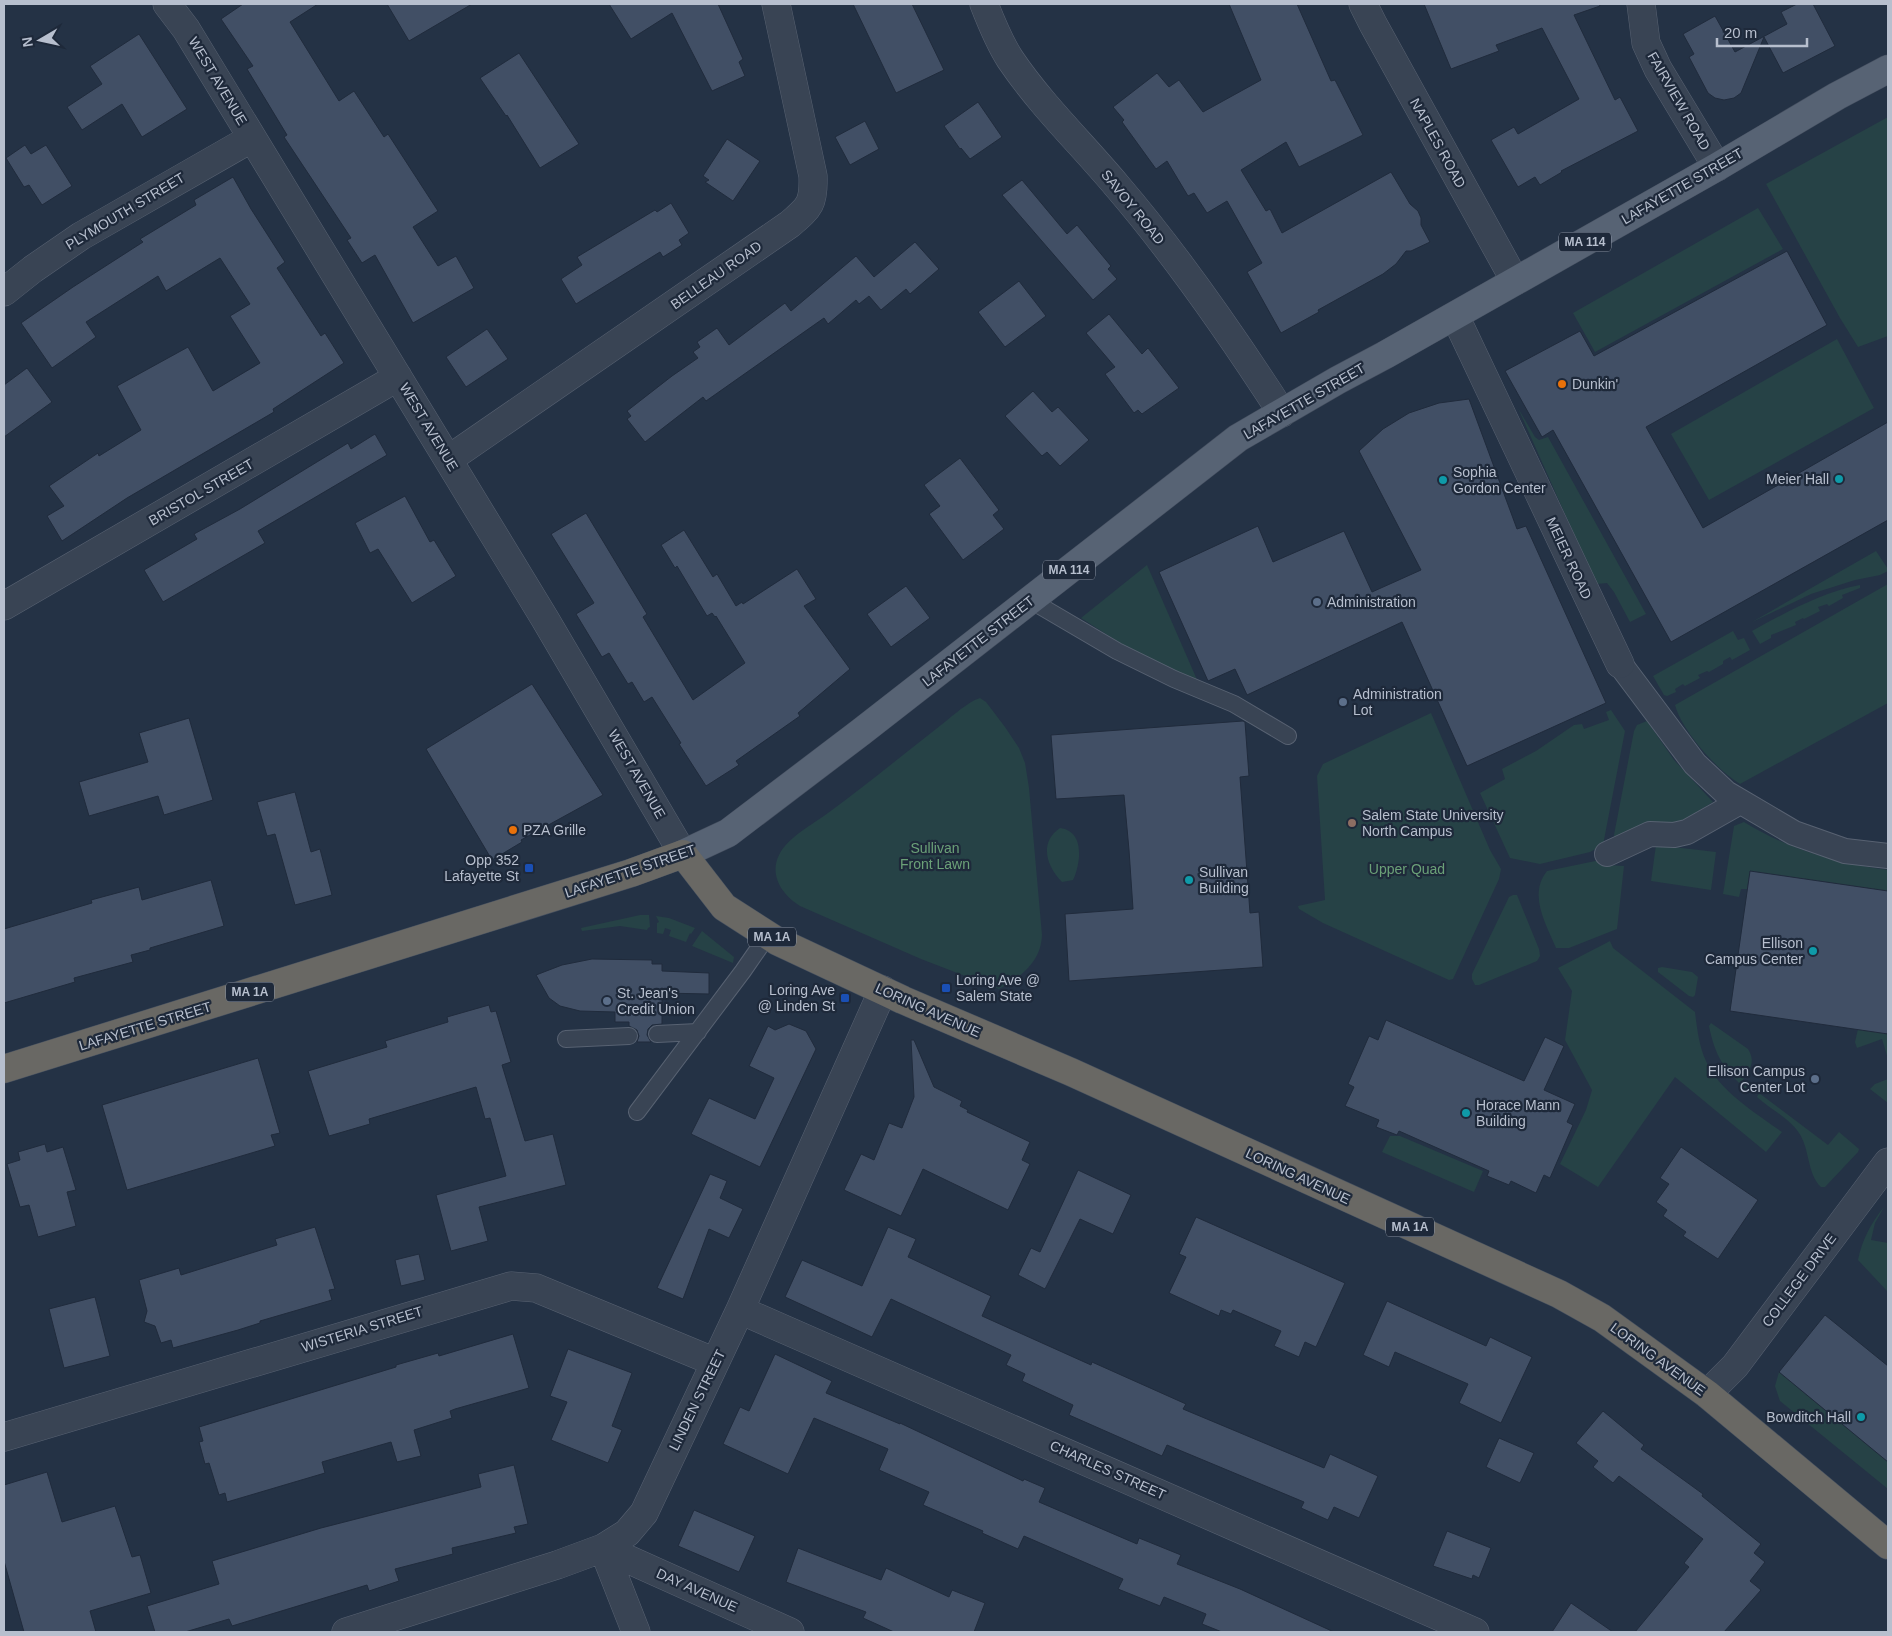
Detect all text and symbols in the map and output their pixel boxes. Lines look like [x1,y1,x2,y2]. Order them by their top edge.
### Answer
north arrow [15,15,65,65]
scale bar [1717,15,1807,47]
text: 20 m [1724,24,1757,41]
street label: WEST AVENUE [185,34,251,128]
text: N [18,36,36,48]
street label: FAIRVIEW ROAD [1644,49,1714,153]
street label: NAPLES ROAD [1407,96,1469,190]
street label: LAFAYETTE STREET [1618,144,1746,227]
street label: SAVOY ROAD [1098,166,1168,248]
street label: PLYMOUTH STREET [63,169,188,253]
road number: MA 114 [1559,232,1611,252]
street label: BELLEAU ROAD [667,238,765,312]
street label: LAFAYETTE STREET [1240,359,1368,442]
place label: Dunkin' [1572,376,1618,392]
marker: Dunkin' [1556,378,1568,390]
street label: WEST AVENUE [396,380,462,474]
street label: BRISTOL STREET [146,455,257,528]
place label: Sophia Gordon Center [1453,464,1546,496]
place label: Meier Hall [1766,471,1829,487]
marker: Meier Hall [1833,473,1845,485]
marker: Sophia Gordon Center [1437,474,1449,486]
street label: MEIER ROAD [1543,514,1595,602]
road number: MA 114 [1043,560,1095,580]
street label: LAFAYETTE STREET [919,592,1037,690]
place label: Administration [1327,594,1416,610]
marker: Administration [1311,596,1323,608]
place label: Administration Lot [1353,686,1442,718]
marker: Administration Lot [1337,696,1349,708]
street label: WEST AVENUE [605,727,669,821]
place label: Salem State University North Campus [1362,807,1504,839]
marker: Salem State University North Campus [1346,817,1358,829]
place label: PZA Grille [523,822,586,838]
marker: PZA Grille [507,824,519,836]
park label: Sullivan Front Lawn [900,840,970,872]
street label: LAFAYETTE STREET [562,841,698,901]
place label: Opp 352 Lafayette St [444,852,519,884]
park label: Upper Quad [1369,861,1445,877]
marker: Opp 352 Lafayette St [523,862,535,874]
place label: Sullivan Building [1199,864,1249,896]
marker: Sullivan Building [1183,874,1195,886]
road number: MA 1A [748,928,796,946]
place label: Ellison Campus Center [1705,935,1803,967]
marker: Ellison Campus Center [1807,945,1819,957]
place label: Loring Ave @ Salem State [956,972,1040,1004]
street label: LORING AVENUE [873,980,983,1040]
road number: MA 1A [226,982,274,1002]
place label: Loring Ave @ Linden St [758,982,835,1014]
marker: Loring Ave @ Salem State [940,982,952,994]
place label: St. Jean's Credit Union [617,985,695,1017]
marker: Loring Ave @ Linden St [839,992,851,1004]
marker: St. Jean's Credit Union [601,995,613,1007]
street label: LAFAYETTE STREET [77,998,213,1054]
place label: Ellison Campus Center Lot [1708,1063,1805,1095]
marker: Ellison Campus Center Lot [1809,1073,1821,1085]
place label: Horace Mann Building [1476,1097,1560,1129]
marker: Horace Mann Building [1460,1107,1472,1119]
street label: LORING AVENUE [1243,1145,1353,1207]
road number: MA 1A [1386,1218,1434,1236]
street label: COLLEGE DRIVE [1759,1230,1839,1330]
street label: WISTERIA STREET [299,1303,425,1355]
street label: LORING AVENUE [1607,1319,1709,1399]
street label: LINDEN STREET [666,1346,729,1453]
place label: Bowditch Hall [1766,1409,1851,1425]
marker: Bowditch Hall [1855,1411,1867,1423]
street label: CHARLES STREET [1048,1437,1169,1503]
street label: DAY AVENUE [654,1565,740,1615]

